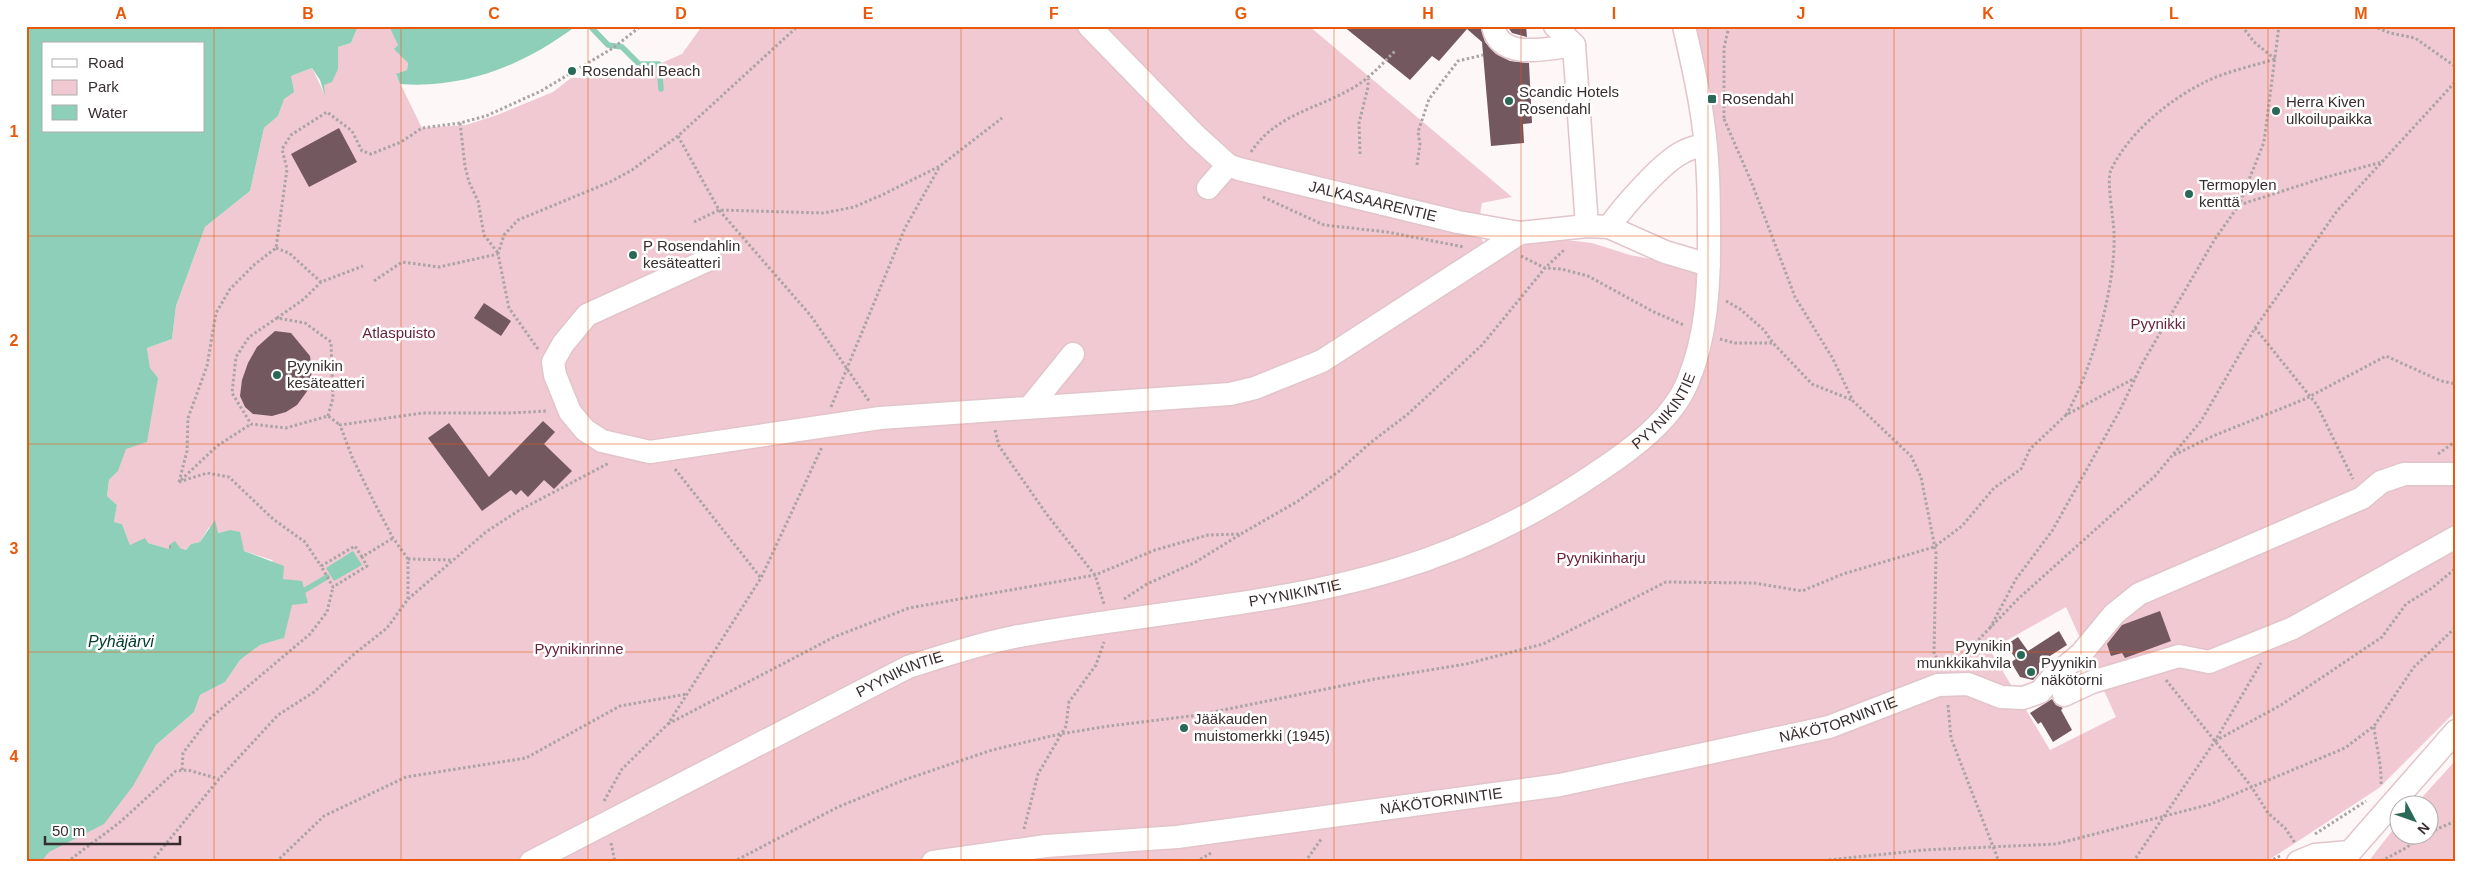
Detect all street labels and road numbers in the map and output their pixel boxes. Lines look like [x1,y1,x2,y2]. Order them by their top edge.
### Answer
street label: JALKASAARENTIE [1307,177,1439,225]
street label: PYYNIKINTIE [1628,370,1698,452]
street label: PYYNIKINTIE [1248,575,1343,610]
street label: PYYNIKINTIE [853,647,945,700]
street label: NÄKÖTORNINTIE [1778,693,1899,746]
street label: NÄKÖTORNINTIE [1379,784,1503,817]

